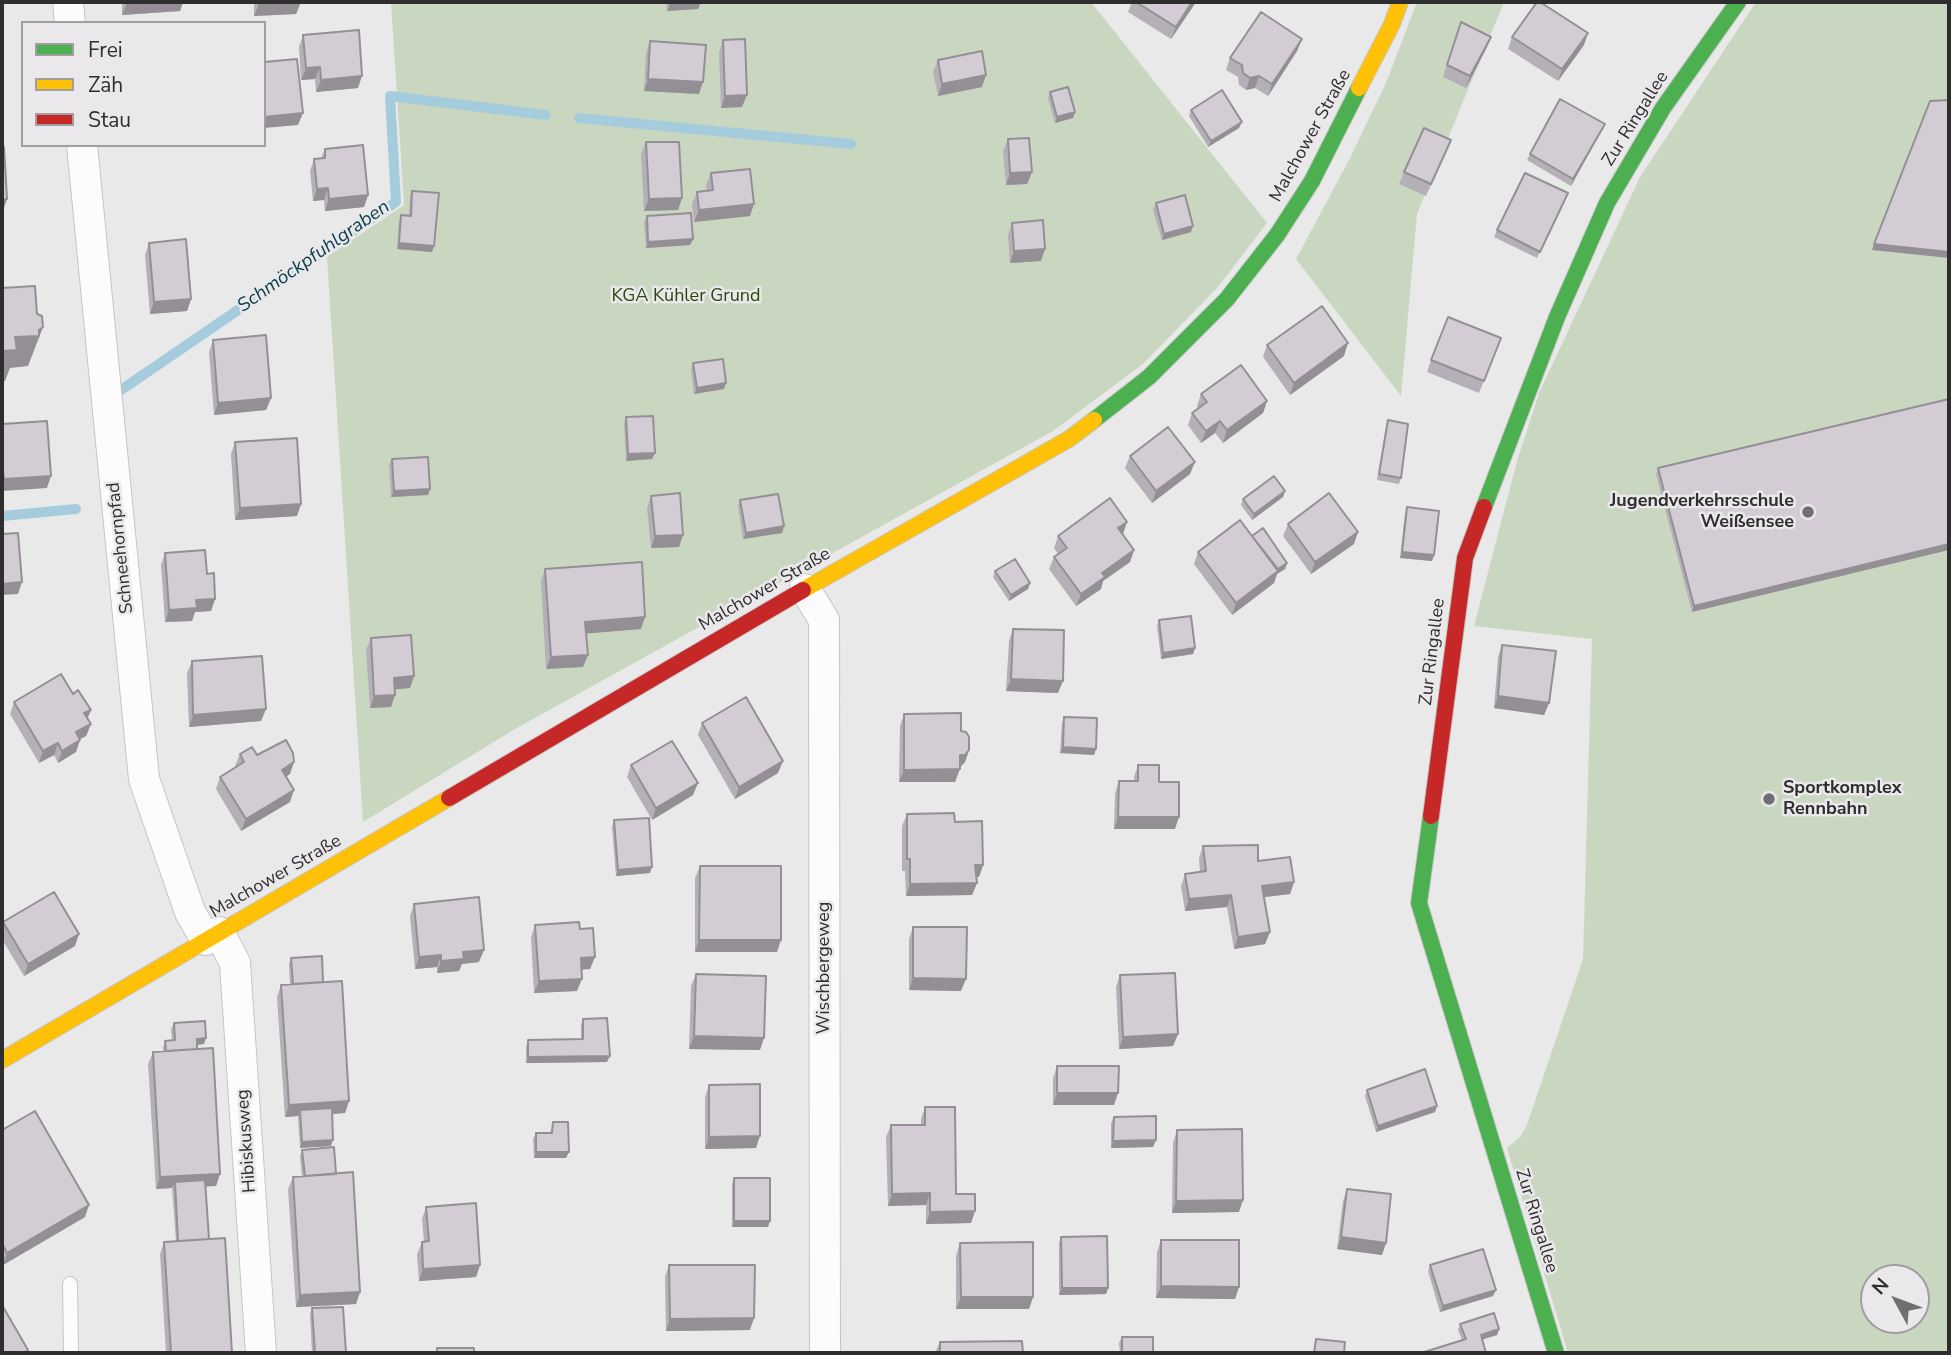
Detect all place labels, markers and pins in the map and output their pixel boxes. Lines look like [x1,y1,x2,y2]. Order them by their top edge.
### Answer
place label: Jugendverkehrsschule Weißensee [1610,491,1794,534]
marker: Jugendverkehrsschule Weißensee [1800,504,1816,520]
place label: Sportkomplex Rennbahn [1783,778,1902,820]
marker: Sportkomplex Rennbahn [1761,791,1777,807]

